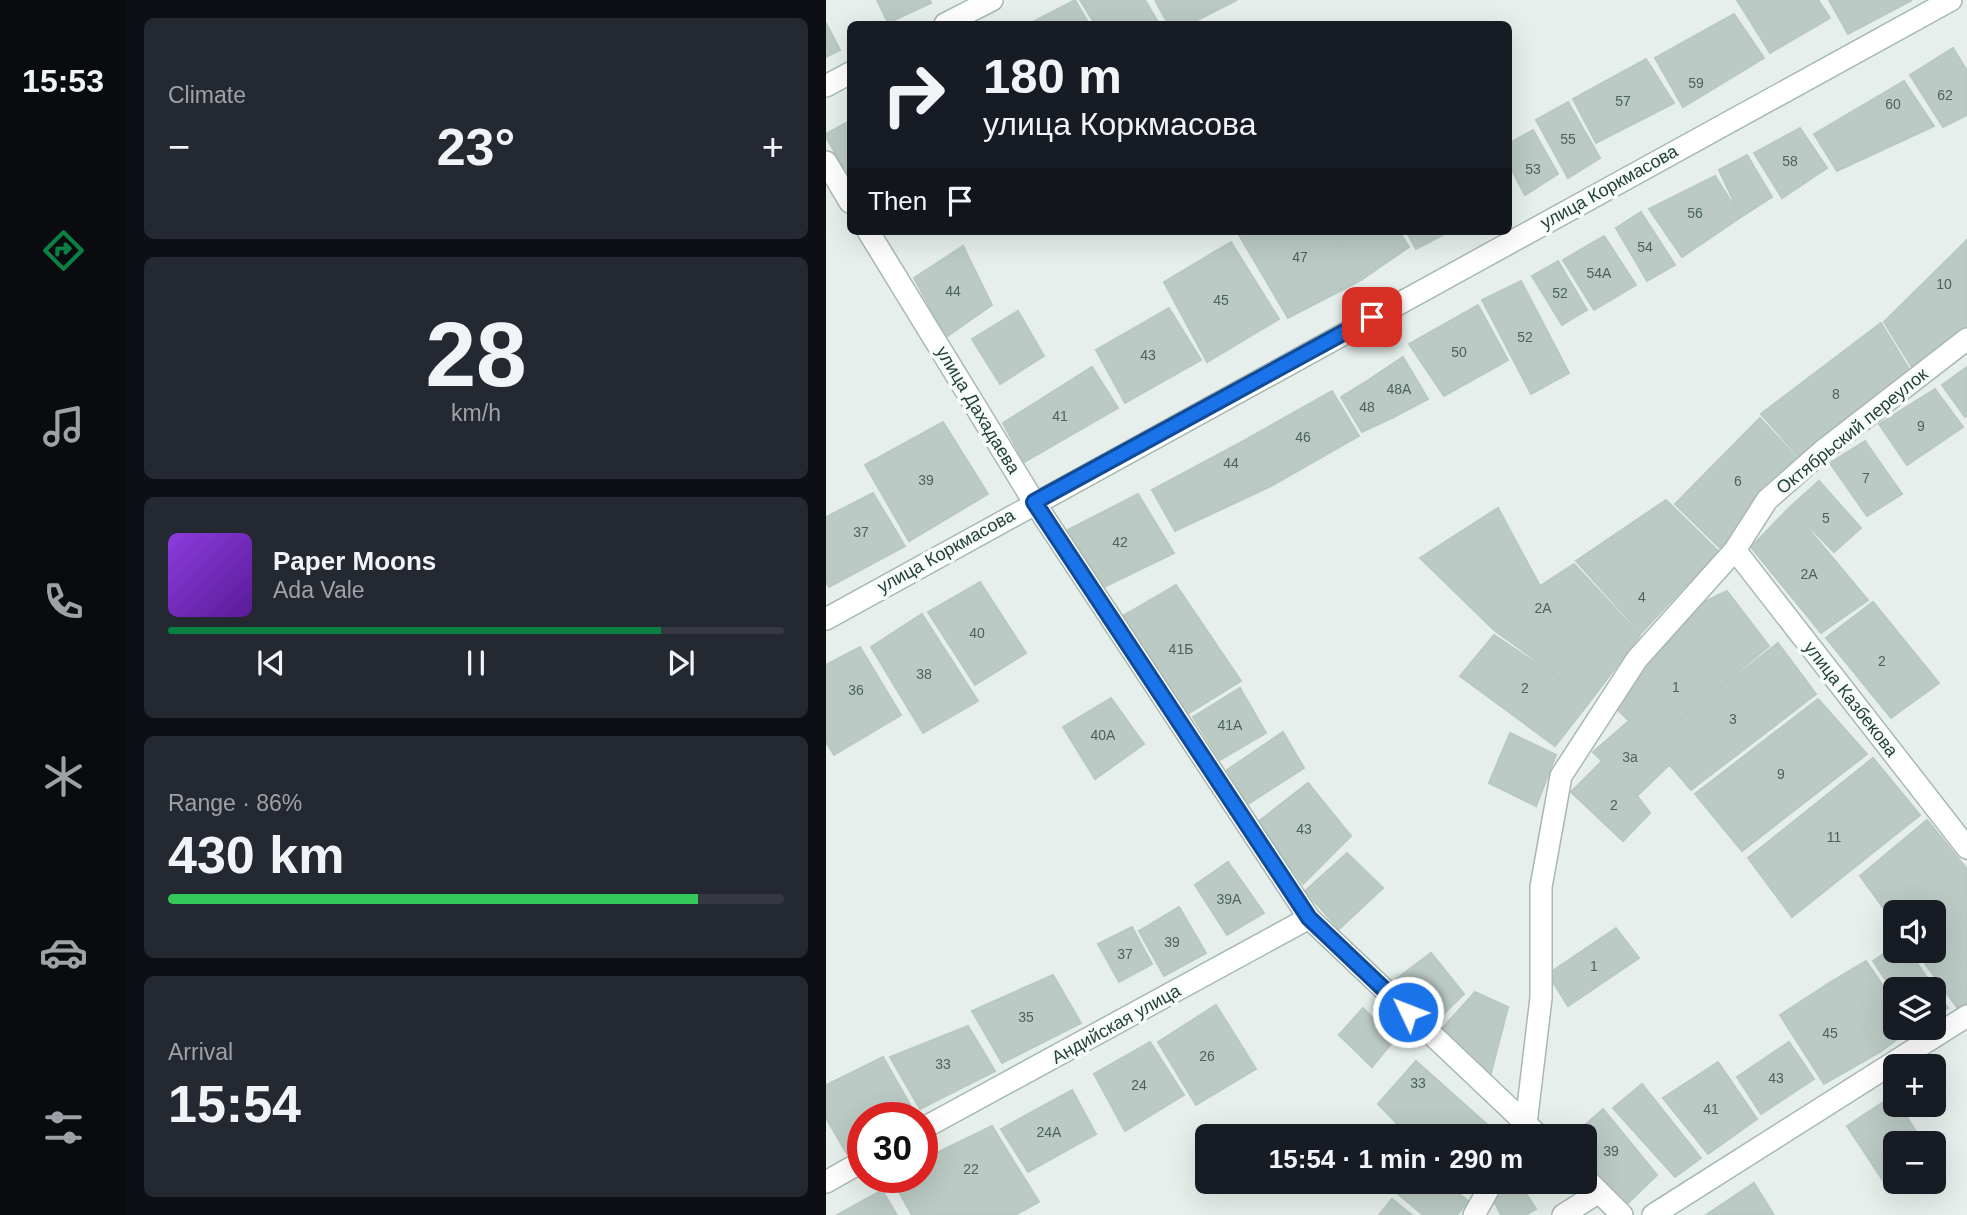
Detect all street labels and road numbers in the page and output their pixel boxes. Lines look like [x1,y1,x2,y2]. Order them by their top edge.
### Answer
street label: улица Коркмасова [1537,140,1682,233]
street label: улица Дахадаева [932,343,1025,478]
street label: Октябрьский переулок [1772,364,1932,498]
street label: улица Коркмасова [874,504,1019,597]
street label: улица Казбекова [1800,638,1903,761]
street label: Андийская улица [1048,980,1185,1068]

